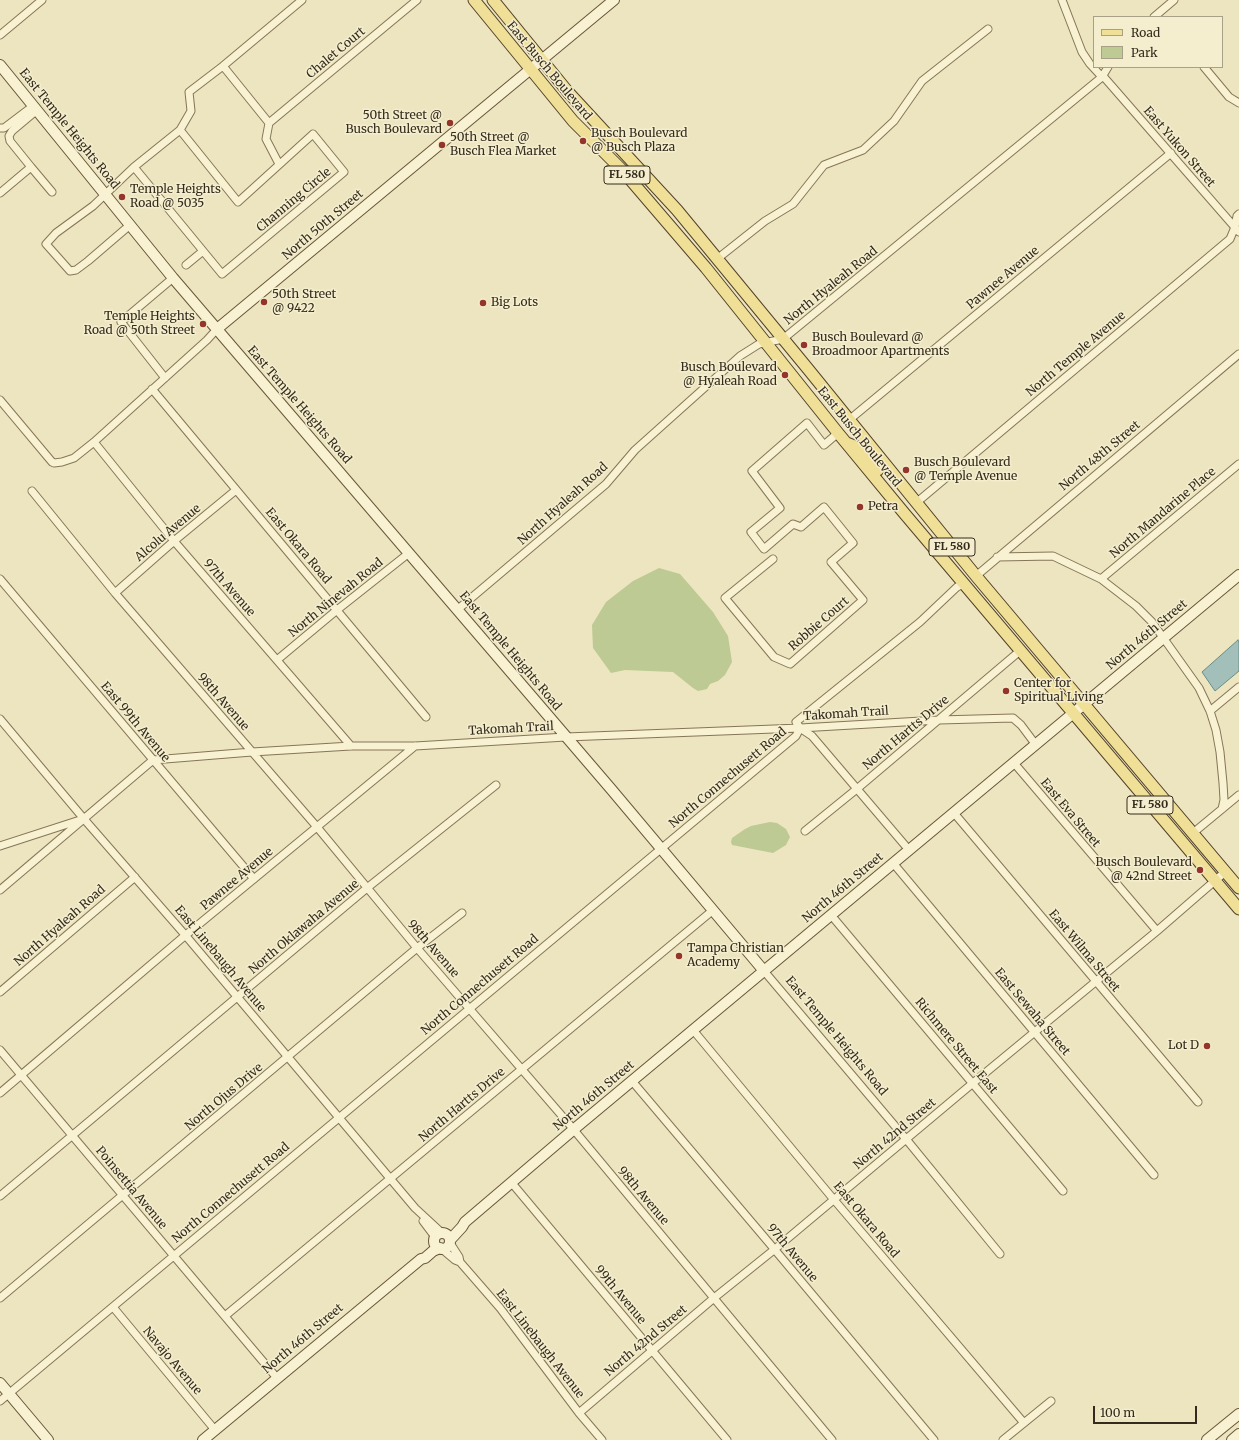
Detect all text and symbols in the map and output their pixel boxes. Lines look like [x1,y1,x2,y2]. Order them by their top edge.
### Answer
legend [1093,16,1223,68]
street label: East Busch Boulevard [504,19,594,123]
street label: Chalet Court [304,24,368,82]
text: Road [1131,25,1160,40]
text: Park [1131,45,1158,60]
street label: East Temple Heights Road [16,66,122,192]
street label: East Yukon Street [1140,104,1218,190]
place label: 50th Street @ Busch Boulevard [346,109,442,137]
marker: 50th Street @ Busch Boulevard [445,118,455,128]
place label: Busch Boulevard @ Busch Plaza [591,127,687,155]
place label: 50th Street @ Busch Flea Market [450,131,556,159]
marker: Busch Boulevard @ Busch Plaza [578,136,588,146]
marker: 50th Street @ Busch Flea Market [437,140,447,150]
street label: Channing Circle [254,165,334,235]
road number: FL 580 [604,166,650,184]
place label: Temple Heights Road @ 5035 [130,183,221,211]
street label: North 50th Street [280,187,366,263]
marker: Temple Heights Road @ 5035 [117,192,127,202]
street label: North Hyaleah Road [781,244,881,328]
street label: Pawnee Avenue [964,244,1042,312]
place label: 50th Street @ 9422 [272,288,336,316]
place label: Big Lots [491,296,538,310]
marker: 50th Street @ 9422 [259,297,269,307]
marker: Big Lots [478,298,488,308]
street label: North Temple Avenue [1023,308,1129,400]
place label: Temple Heights Road @ 50th Street [84,310,195,338]
marker: Temple Heights Road @ 50th Street [198,319,208,329]
place label: Busch Boulevard @ Broadmoor Apartments [812,331,949,359]
marker: Busch Boulevard @ Broadmoor Apartments [799,340,809,350]
street label: East Temple Heights Road [244,343,354,467]
place label: Busch Boulevard @ Hyaleah Road [681,361,777,389]
marker: Busch Boulevard @ Hyaleah Road [780,370,790,380]
street label: East Busch Boulevard [814,384,904,490]
street label: North 48th Street [1057,418,1143,494]
place label: Busch Boulevard @ Temple Avenue [914,456,1017,484]
street label: North Hyaleah Road [515,460,611,548]
marker: Busch Boulevard @ Temple Avenue [901,465,911,475]
street label: North Mandarine Place [1107,465,1219,561]
place label: Petra [868,500,898,514]
street label: Alcolu Avenue [132,501,204,565]
marker: Petra [855,502,865,512]
street label: East Okara Road [262,505,334,587]
road number: FL 580 [929,538,975,556]
street label: North Ninevah Road [286,555,386,641]
street label: 97th Avenue [200,556,258,620]
street label: East Temple Heights Road [456,589,564,713]
street label: Robbie Court [786,594,852,654]
street label: North 46th Street [1104,597,1190,673]
street label: 98th Avenue [194,670,252,734]
place label: Center for Spiritual Living [1014,677,1103,705]
street label: East 99th Avenue [97,679,173,765]
marker: Center for Spiritual Living [1001,686,1011,696]
street label: North Hartts Drive [860,693,952,773]
street label: Takomah Trail [803,704,889,724]
street label: Takomah Trail [468,720,554,738]
street label: North Connechusett Road [666,725,790,831]
street label: East Eva Street [1037,776,1103,850]
road number: FL 580 [1127,796,1173,814]
street label: Pawnee Avenue [198,845,276,913]
street label: North 46th Street [800,850,886,926]
place label: Busch Boulevard @ 42nd Street [1096,856,1192,884]
marker: Busch Boulevard @ 42nd Street [1195,865,1205,875]
street label: North Oklawaha Avenue [246,877,362,977]
street label: North Hyaleah Road [12,883,108,969]
street label: East Linebaugh Avenue [171,903,269,1015]
street label: East Wilma Street [1045,907,1123,995]
street label: 98th Avenue [404,917,462,981]
street label: North Connechusett Road [418,932,542,1038]
place label: Tampa Christian Academy [687,942,784,970]
marker: Tampa Christian Academy [674,951,684,961]
street label: East Sewaha Street [991,965,1073,1059]
street label: East Temple Heights Road [782,974,890,1098]
street label: Richmere Street East [912,995,1000,1097]
place label: Lot D [1168,1039,1199,1053]
marker: Lot D [1202,1041,1212,1051]
street label: North 46th Street [551,1058,637,1134]
street label: North Ojus Drive [182,1060,266,1134]
street label: North Hartts Drive [416,1065,508,1145]
street label: North 42nd Street [851,1095,939,1173]
street label: North Connechusett Road [169,1140,293,1246]
street label: Poinsettia Avenue [92,1144,170,1232]
street label: 98th Avenue [614,1164,672,1228]
street label: East Okara Road [830,1179,902,1261]
street label: 97th Avenue [764,1221,820,1285]
street label: 99th Avenue [591,1263,649,1327]
street label: East Linebaugh Avenue [493,1287,587,1401]
street label: North 46th Street [260,1301,346,1377]
street label: North 42nd Street [602,1302,690,1380]
street label: Navajo Avenue [139,1324,205,1398]
scale bar [1095,1398,1199,1424]
text: 100 m [1100,1405,1135,1420]

